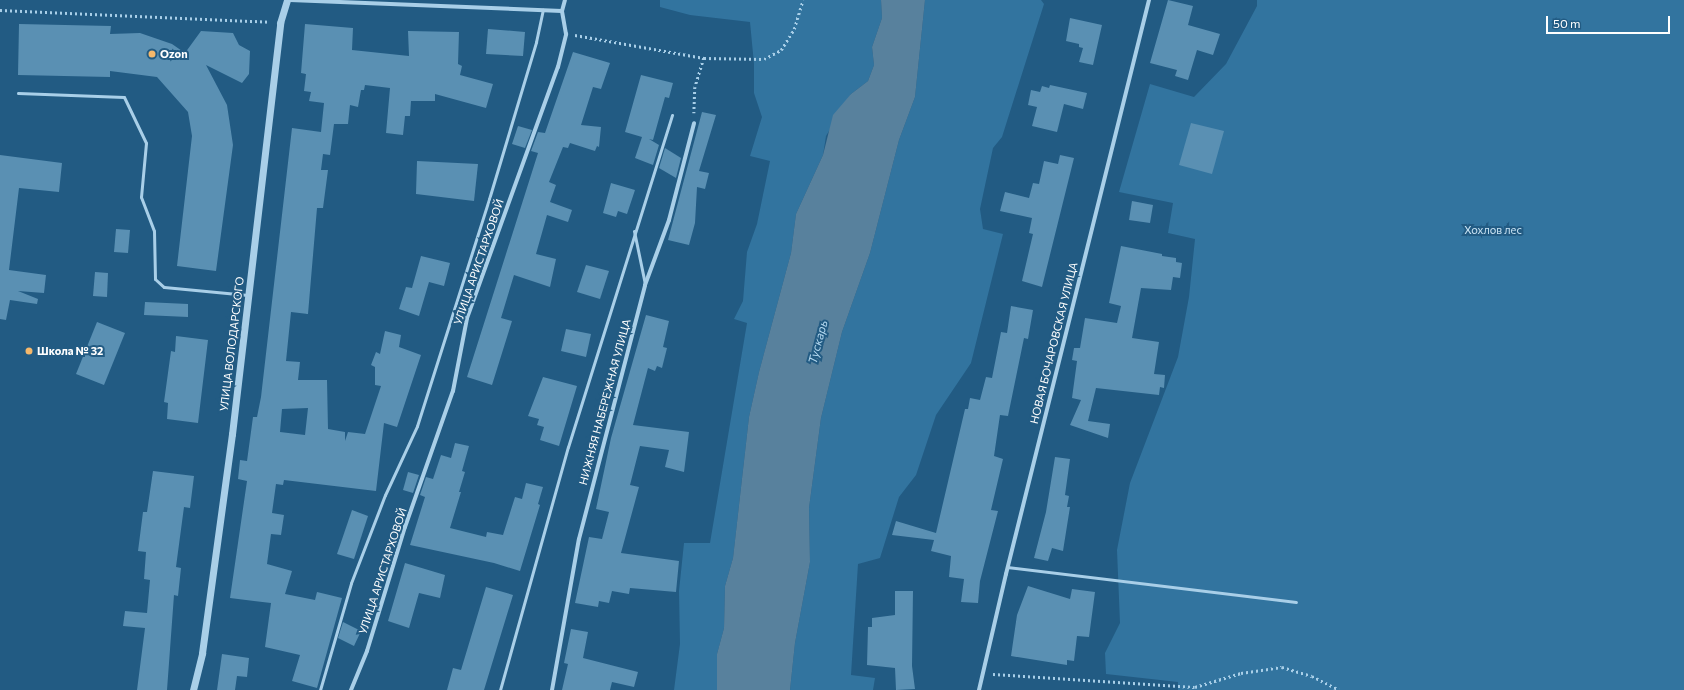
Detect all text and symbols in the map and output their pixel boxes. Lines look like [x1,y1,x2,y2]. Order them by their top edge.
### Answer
scale bar [1548,8,1672,34]
text: 50 m [1553,16,1581,30]
place label: Ozon [160,47,188,61]
marker: Ozon [147,49,157,59]
street label: УЛИЦА АРИСТАРХОВОЙ [451,197,507,327]
park label: Хохлов лес [1464,223,1522,237]
street label: НОВАЯ БОЧАРОВСКАЯ УЛИЦА [1027,261,1081,425]
street label: УЛИЦА ВОЛОДАРСКОГО [217,276,247,412]
street label: НИЖНЯЯ НАБЕРЕЖНАЯ УЛИЦА [576,318,634,486]
water label: Тускарь [805,319,831,365]
place label: Школа № 32 [37,344,103,358]
marker: Школа № 32 [24,346,34,356]
street label: УЛИЦА АРИСТАРХОВОЙ [356,506,410,636]

